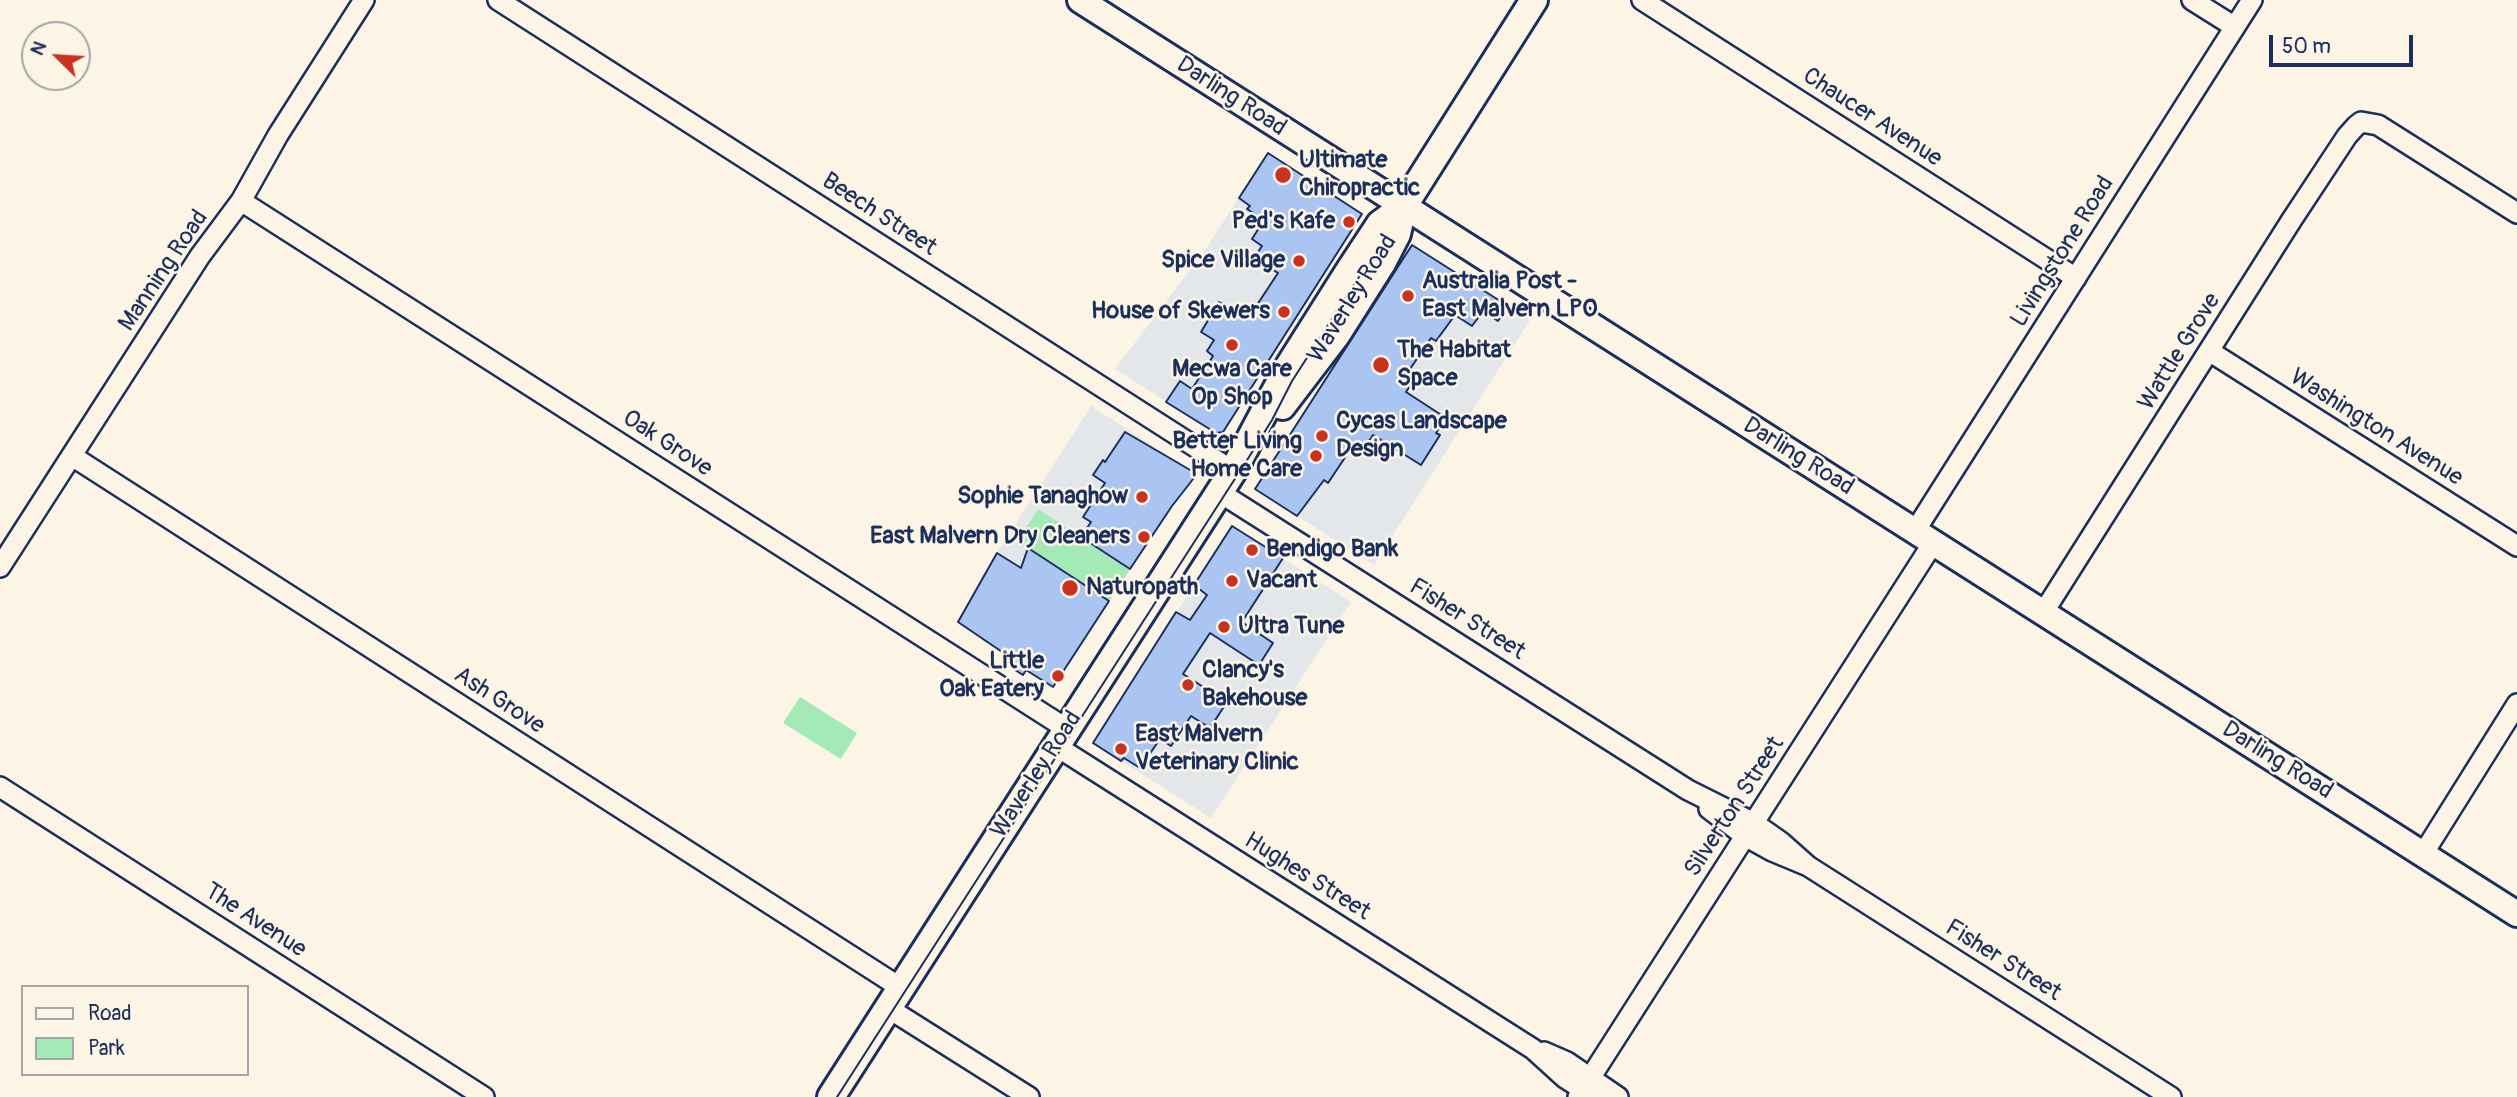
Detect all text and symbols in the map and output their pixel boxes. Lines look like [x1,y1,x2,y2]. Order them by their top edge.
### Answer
north arrow [21,21,91,91]
scale bar [2272,21,2416,65]
text: 50 m [2282,33,2331,60]
text: N [25,38,52,59]
street label: Darling Road [1171,51,1291,143]
street label: Chaucer Avenue [1797,62,1947,174]
place label: Ultimate Chiropractic [1299,147,1420,203]
marker: Ultimate Chiropractic [1273,165,1293,185]
street label: Beech Street [816,167,942,263]
street label: Livingstone Road [2005,171,2121,333]
street label: Manning Road [113,205,215,337]
place label: Ped's Kafe [1232,208,1335,236]
marker: Ped's Kafe [1341,214,1357,230]
street label: Waverley Road [1302,230,1404,368]
place label: Spice Village [1161,247,1285,275]
marker: Spice Village [1291,253,1307,269]
place label: Australia Post - East Malvern LPO [1422,268,1597,324]
marker: Australia Post - East Malvern LPO [1400,288,1416,304]
street label: Wattle Grove [2133,288,2227,416]
place label: House of Skewers [1091,298,1270,326]
marker: House of Skewers [1276,304,1292,320]
marker: Mecwa Care Op Shop [1224,337,1240,353]
place label: The Habitat Space [1397,337,1511,393]
marker: The Habitat Space [1371,355,1391,375]
place label: Mecwa Care Op Shop [1172,356,1292,412]
street label: Washington Avenue [2284,363,2468,493]
street label: Oak Grove [617,404,717,484]
place label: Cycas Landscape Design [1336,408,1507,464]
street label: Darling Road [1737,412,1859,502]
place label: Better Living Home Care [1173,428,1302,484]
marker: Cycas Landscape Design [1314,428,1330,444]
marker: Better Living Home Care [1308,448,1324,464]
place label: Sophie Tanaghow [957,483,1128,511]
marker: Sophie Tanaghow [1134,489,1150,505]
place label: East Malvern Dry Cleaners [870,523,1130,551]
marker: East Malvern Dry Cleaners [1136,529,1152,545]
place label: Bendigo Bank [1266,536,1398,564]
marker: Bendigo Bank [1244,542,1260,558]
place label: Vacant [1246,567,1317,595]
marker: Vacant [1224,573,1240,589]
street label: Fisher Street [1404,573,1530,667]
place label: Naturopath [1086,574,1198,602]
marker: Naturopath [1060,578,1080,598]
place label: Ultra Tune [1238,613,1344,641]
marker: Ultra Tune [1216,619,1232,635]
place label: Little Oak Eatery [939,648,1044,704]
place label: Clancy's Bakehouse [1202,657,1307,713]
street label: Ash Grove [448,661,550,741]
marker: Little Oak Eatery [1050,668,1066,684]
marker: Clancy's Bakehouse [1180,677,1196,693]
street label: Waverley Road [985,706,1089,844]
street label: Darling Road [2216,716,2338,806]
place label: East Malvern Veterinary Clinic [1135,721,1299,777]
street label: Silverton Street [1679,731,1791,883]
marker: East Malvern Veterinary Clinic [1113,741,1129,757]
street label: Hughes Street [1238,827,1376,927]
street label: The Avenue [199,877,311,965]
street label: Fisher Street [1940,914,2066,1008]
legend [21,985,248,1076]
text: Road [88,1000,132,1027]
text: Park [88,1035,125,1062]

